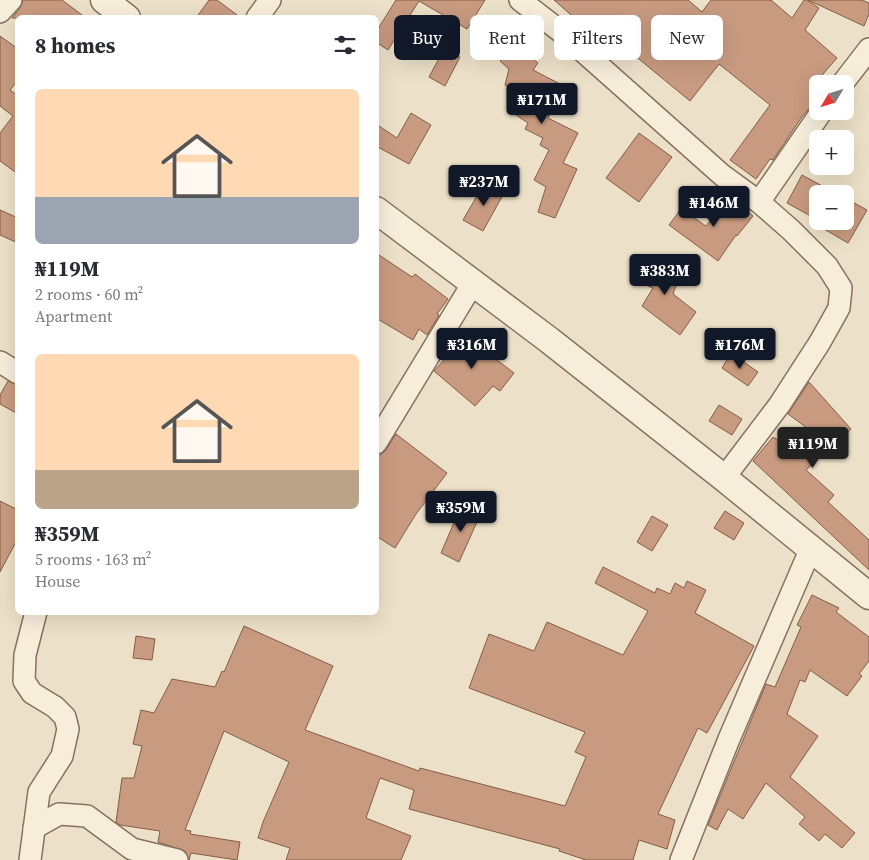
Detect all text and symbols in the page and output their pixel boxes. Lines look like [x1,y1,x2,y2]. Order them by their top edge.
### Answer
chip: Buy [394,15,460,60]
chip: Rent [470,15,544,60]
chip: Filters [554,15,641,60]
chip: New [651,15,723,60]
text: 8 homes [35,31,115,60]
icon: filters [331,31,359,59]
north arrow [809,75,854,120]
map controls [809,75,854,230]
pin: ₦171M [507,82,577,125]
text: ₦171M [517,88,567,110]
icon: home [152,121,242,211]
button: + [809,130,854,175]
pin: ₦237M [449,164,519,207]
text: ₦237M [459,170,509,192]
button: − [809,185,854,230]
pin: ₦146M [679,186,749,228]
text: ₦146M [689,191,739,213]
text: ₦119M [35,254,99,283]
pin: ₦383M [630,254,700,296]
text: ₦383M [640,259,690,281]
text: 2 rooms · 60 m² [35,283,143,305]
text: Apartment [35,305,112,327]
pin: ₦316M [437,328,507,370]
pin: ₦176M [705,328,775,370]
text: ₦316M [447,333,497,355]
text: ₦176M [715,333,765,355]
icon: home [152,386,242,476]
pin: ₦119M [778,426,848,469]
text: ₦119M [788,432,838,454]
pin: ₦359M [426,490,496,533]
text: ₦359M [436,496,486,518]
text: ₦359M [35,519,99,548]
text: 5 rooms · 163 m² [35,548,151,570]
text: House [35,570,80,592]

